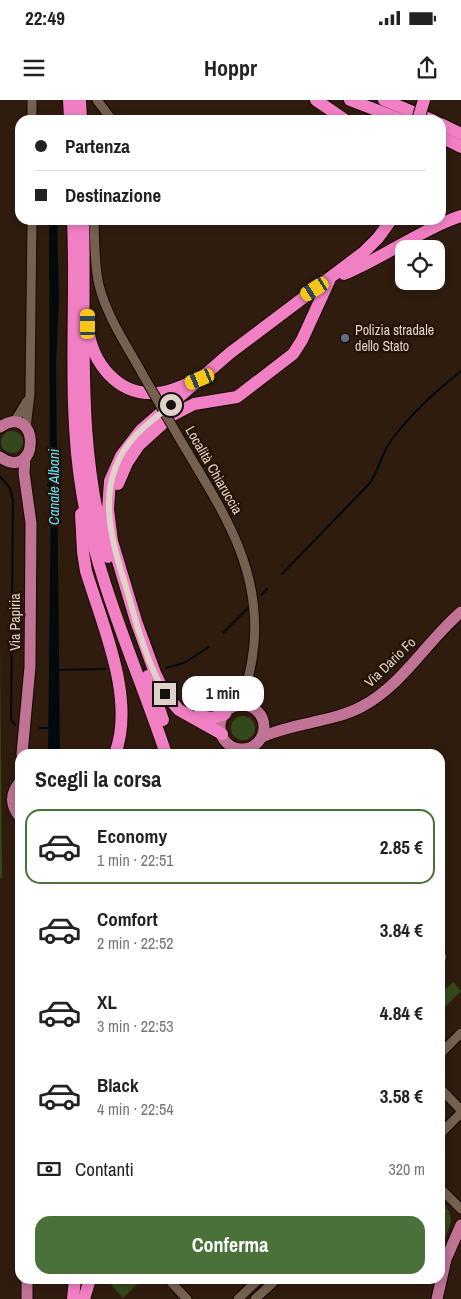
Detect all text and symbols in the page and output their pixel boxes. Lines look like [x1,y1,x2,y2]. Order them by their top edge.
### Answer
text: 22:49 [25,5,65,31]
text: Hoppr [204,53,257,83]
icon: menu [20,54,48,82]
icon: share [413,54,441,82]
text: Partenza [65,133,130,159]
text: Destinazione [65,182,161,208]
map controls [395,240,445,290]
button: locate [395,240,445,290]
car [298,275,331,303]
car [80,309,95,339]
place label: Polizia stradale dello Stato [355,321,434,355]
marker: Polizia stradale dello Stato [339,332,351,344]
car [183,366,216,392]
route start [160,394,182,416]
street label: Località Chiaruccia [181,423,247,518]
water label: Canale Albani [43,448,64,525]
street label: Via Papiria [6,593,24,651]
street label: Via Dario Fo [361,633,419,691]
callout: 1 min [182,676,265,712]
text: 1 min [206,682,240,704]
route end [154,683,176,705]
text: Scegli la corsa [35,764,161,794]
text: Economy [97,823,167,849]
icon: car [37,824,82,869]
text: 2.85 € [380,834,423,860]
text: 1 min · 22:51 [97,849,174,871]
text: Comfort [97,906,158,932]
icon: car [37,907,82,952]
text: 3.84 € [380,917,423,943]
text: 2 min · 22:52 [97,932,174,954]
text: XL [97,989,117,1015]
icon: car [37,990,82,1035]
text: 4.84 € [380,1000,423,1026]
text: 3 min · 22:53 [97,1015,174,1037]
text: Black [97,1072,139,1098]
icon: car [37,1073,82,1118]
text: 3.58 € [380,1083,423,1109]
text: 4 min · 22:54 [97,1098,174,1120]
icon: cash [35,1155,63,1183]
text: Contanti [75,1156,134,1182]
text: 320 m [389,1158,425,1180]
button: Conferma [35,1216,425,1274]

